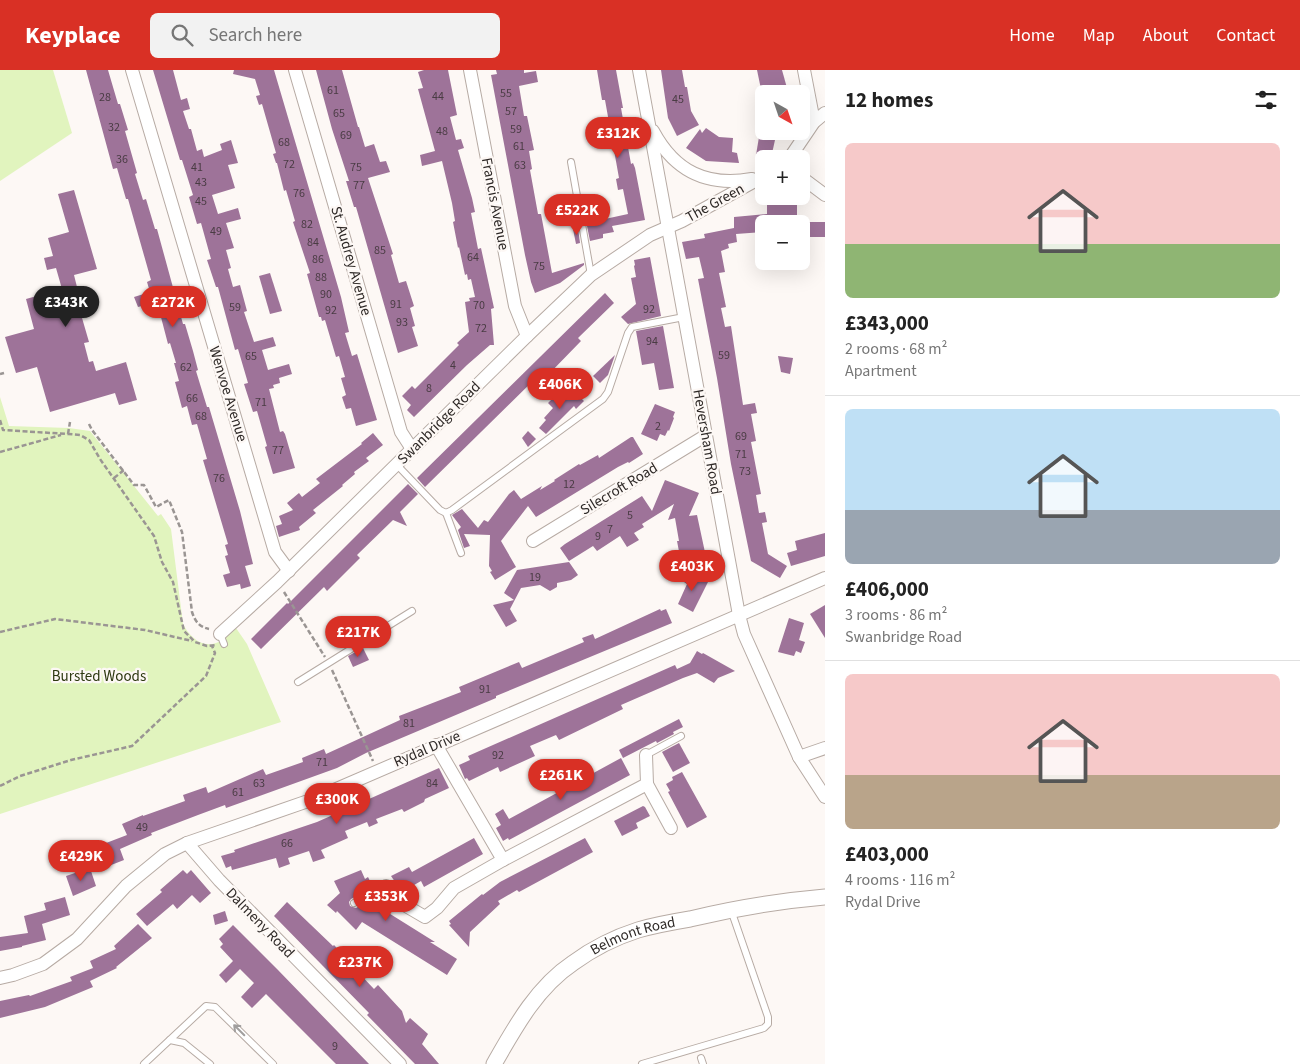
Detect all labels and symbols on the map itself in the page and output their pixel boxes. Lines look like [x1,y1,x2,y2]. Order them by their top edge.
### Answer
house number: 61 [327,82,339,99]
house number: 55 [500,85,512,102]
north arrow [755,85,810,140]
house number: 44 [432,88,444,105]
house number: 28 [99,89,111,106]
house number: 45 [672,91,684,108]
house number: 57 [505,103,517,120]
house number: 65 [333,105,345,122]
pin: £312K [583,116,653,159]
house number: 32 [108,119,120,136]
house number: 59 [510,121,522,138]
house number: 48 [436,123,448,140]
house number: 69 [340,127,352,144]
house number: 68 [278,134,290,151]
house number: 61 [513,138,525,155]
house number: 36 [116,151,128,168]
house number: 72 [283,156,295,173]
street label: Francis Avenue [476,156,514,252]
house number: 63 [514,157,526,174]
house number: 41 [191,159,203,176]
house number: 75 [350,159,362,176]
house number: 43 [195,174,207,191]
house number: 77 [353,177,365,194]
street label: The Green [682,178,748,228]
house number: 76 [293,185,305,202]
house number: 45 [195,193,207,210]
pin: £522K [542,194,612,236]
street label: St. Audrey Avenue [325,204,377,318]
house number: 82 [301,216,313,233]
house number: 49 [210,223,222,240]
house number: 84 [307,234,319,251]
house number: 85 [374,242,386,259]
house number: 64 [467,249,479,266]
house number: 86 [312,251,324,268]
house number: 75 [533,258,545,275]
house number: 88 [315,269,327,286]
pin: £343K [31,286,101,328]
pin: £272K [138,286,208,328]
house number: 90 [320,286,332,303]
house number: 91 [390,296,402,313]
house number: 70 [473,297,485,314]
house number: 59 [229,299,241,316]
house number: 92 [643,301,655,318]
house number: 92 [325,302,337,319]
house number: 93 [396,314,408,331]
house number: 72 [475,320,487,337]
house number: 94 [646,333,658,350]
street label: Wenvoe Avenue [203,344,253,444]
house number: 59 [718,347,730,364]
house number: 65 [245,348,257,365]
house number: 4 [450,357,456,374]
house number: 62 [180,359,192,376]
pin: £406K [525,368,595,410]
street label: Swanbridge Road [393,377,485,469]
house number: 8 [426,380,432,397]
street label: Heversham Road [687,388,727,496]
house number: 66 [186,390,198,407]
house number: 71 [255,394,267,411]
house number: 68 [195,408,207,425]
house number: 2 [655,418,661,435]
house number: 69 [735,428,747,445]
house number: 77 [272,442,284,459]
house number: 71 [735,446,747,463]
street label: Silecroft Road [576,458,662,520]
house number: 73 [739,463,751,480]
house number: 76 [213,470,225,487]
house number: 12 [563,476,575,493]
house number: 5 [627,507,633,524]
house number: 7 [607,521,613,538]
house number: 9 [595,528,601,545]
pin: £403K [657,550,727,592]
house number: 19 [529,569,541,586]
pin: £217K [323,616,393,658]
park label: Bursted Woods [52,666,146,687]
house number: 91 [479,681,491,698]
house number: 81 [403,715,415,732]
street label: Rydal Drive [390,726,464,772]
house number: 92 [492,747,504,764]
house number: 71 [316,754,328,771]
pin: £261K [526,758,596,801]
house number: 63 [253,775,265,792]
house number: 84 [426,775,438,792]
pin: £300K [302,782,372,825]
house number: 61 [232,784,244,801]
house number: 49 [136,819,148,836]
house number: 66 [281,835,293,852]
pin: £429K [46,840,116,882]
pin: £353K [351,880,421,922]
street label: Dalmeny Road [221,883,299,963]
street label: Belmont Road [586,911,677,960]
pin: £237K [325,946,395,988]
one-way arrow [232,1024,245,1036]
house number: 9 [332,1038,338,1055]

